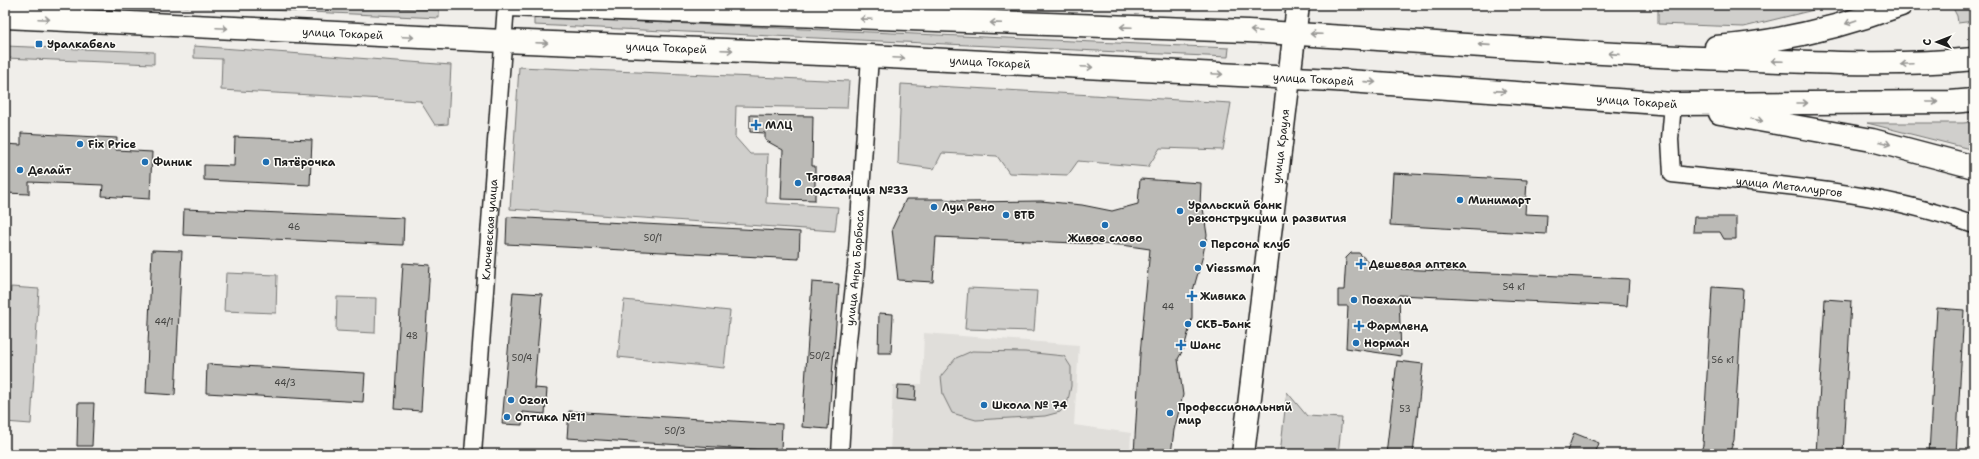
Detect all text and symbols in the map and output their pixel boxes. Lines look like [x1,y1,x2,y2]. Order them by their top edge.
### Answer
one-way arrow [37,15,50,23]
one-way arrow [860,15,873,22]
one-way arrow [1846,18,1858,26]
one-way arrow [990,19,1003,27]
north arrow [1917,22,1957,62]
one-way arrow [1120,23,1133,31]
one-way arrow [215,24,228,31]
street label: улица Токарей [302,24,383,43]
one-way arrow [1250,28,1263,35]
one-way arrow [1310,31,1323,38]
one-way arrow [401,33,414,40]
place label: Уралкабель [47,37,115,52]
text: С [1920,38,1935,45]
marker: Уралкабель [34,39,44,49]
one-way arrow [535,39,548,47]
street label: улица Токарей [625,39,707,57]
one-way arrow [1478,42,1491,49]
one-way arrow [720,47,733,54]
one-way arrow [1608,51,1621,58]
street label: улица Токарей [949,53,1031,72]
one-way arrow [892,54,905,61]
one-way arrow [1771,57,1784,65]
one-way arrow [1901,60,1914,67]
one-way arrow [1080,64,1093,71]
street label: улица Токарей [1273,70,1354,89]
one-way arrow [1210,71,1223,78]
one-way arrow [1363,79,1376,86]
one-way arrow [1493,87,1506,94]
street label: улица Токарей [1596,92,1677,112]
one-way arrow [1925,98,1938,106]
one-way arrow [1795,99,1808,107]
street label: улица Крауля [1269,108,1293,185]
one-way arrow [1750,116,1763,124]
place label: МЛЦ [765,118,792,133]
marker: МЛЦ [750,119,762,131]
place label: Fix Price [88,137,137,152]
marker: Fix Price [75,139,85,149]
one-way arrow [1878,140,1891,147]
place label: Финик [153,155,192,170]
place label: Пятёрочка [274,155,336,170]
marker: Финик [140,157,150,167]
marker: Пятёрочка [261,157,271,167]
place label: Делайт [28,163,72,178]
marker: Делайт [15,165,25,175]
place label: Тяговая подстанция №33 [806,170,908,198]
street label: улица Металлургов [1735,173,1844,201]
street label: Ключевская улица [479,178,501,281]
marker: Тяговая подстанция №33 [793,178,803,188]
place label: Минимарт [1468,193,1531,208]
marker: Минимарт [1455,195,1465,205]
place label: Уральский банк реконструкции и развития [1188,198,1347,226]
place label: Луи Рено [942,200,995,215]
marker: Луи Рено [929,202,939,212]
marker: Уральский банк реконструкции и развития [1175,206,1185,216]
place label: ВТБ [1014,208,1035,223]
street label: улица Анри Барбюса [843,209,868,327]
marker: ВТБ [1001,210,1011,220]
marker: Живое слово [1100,220,1110,230]
house number: 46 [288,221,300,233]
place label: Живое слово [1068,231,1142,246]
house number: 50/1 [644,232,662,244]
place label: Персона клуб [1211,237,1290,252]
marker: Персона клуб [1198,239,1208,249]
place label: Дешевая аптека [1369,257,1467,272]
marker: Дешевая аптека [1356,259,1366,269]
place label: Viessman [1206,261,1261,276]
marker: Viessman [1193,263,1203,273]
house number: 54 к1 [1503,281,1525,293]
place label: Живика [1200,289,1246,304]
marker: Живика [1187,291,1197,301]
place label: Поехали [1362,293,1412,308]
marker: Поехали [1349,295,1359,305]
house number: 44 [1162,301,1174,313]
house number: 44/1 [154,316,174,328]
place label: СКБ-Банк [1196,317,1251,332]
marker: СКБ-Банк [1183,319,1193,329]
place label: Фармленд [1367,319,1428,334]
marker: Фармленд [1354,321,1364,331]
house number: 48 [406,330,418,342]
place label: Норман [1364,336,1410,351]
place label: Шанс [1190,338,1221,353]
marker: Норман [1351,338,1361,348]
marker: Шанс [1175,339,1187,351]
house number: 50/2 [810,350,830,362]
house number: 50/4 [512,352,532,364]
house number: 56 к1 [1712,354,1734,366]
house number: 44/3 [274,377,296,389]
place label: Ozon [519,393,549,408]
marker: Ozon [506,395,516,405]
place label: Школа № 74 [992,398,1068,413]
marker: Школа № 74 [979,400,989,410]
place label: Профессиональный мир [1178,400,1292,428]
house number: 53 [1399,403,1411,415]
marker: Профессиональный мир [1165,408,1175,418]
place label: Оптика №11 [515,410,586,425]
marker: Оптика №11 [502,412,512,422]
house number: 50/3 [665,425,685,437]

